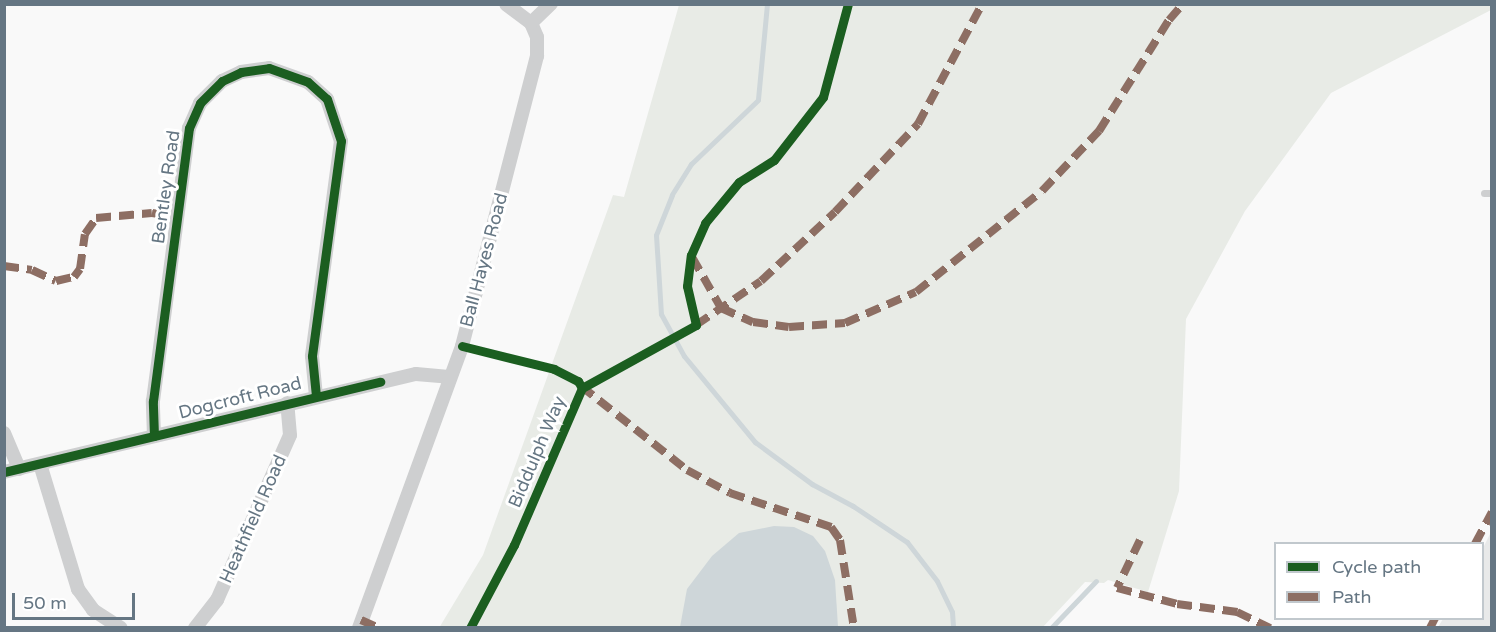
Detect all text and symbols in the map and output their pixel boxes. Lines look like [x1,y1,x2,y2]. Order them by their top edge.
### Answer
street label: Bentley Road [147,129,185,245]
street label: Ball Hayes Road [456,191,512,329]
street label: Dogcroft Road [176,372,304,424]
street label: Biddulph Way [504,393,570,511]
street label: Heathfield Road [215,451,291,587]
legend [1274,542,1484,620]
text: Cycle path [1332,556,1421,578]
scale bar [15,581,138,619]
text: Path [1332,586,1371,608]
text: 50 m [23,592,67,614]

